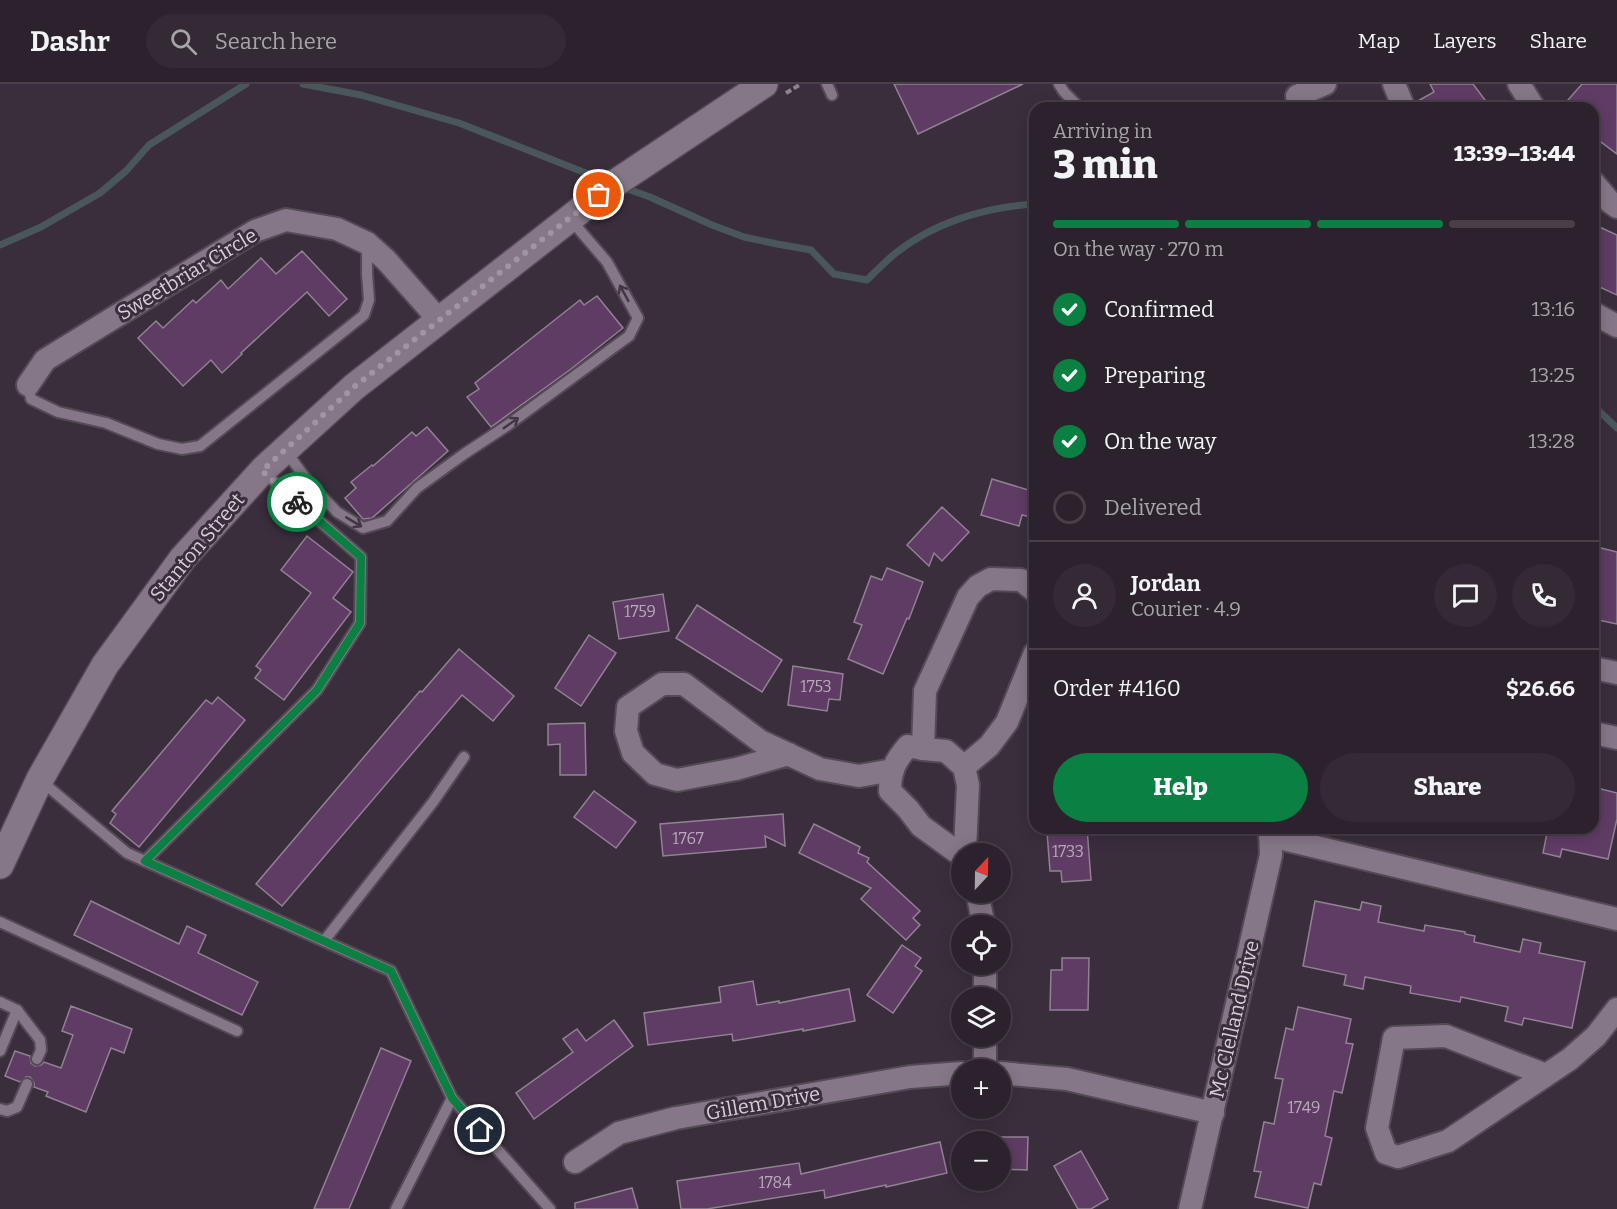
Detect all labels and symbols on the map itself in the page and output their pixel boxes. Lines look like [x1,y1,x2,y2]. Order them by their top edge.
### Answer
pin [573,169,624,220]
street label: Sweetbriar Circle [113,223,261,325]
one-way arrow [618,285,630,302]
one-way arrow [503,417,519,429]
courier [267,472,327,532]
street label: Stanton Street [145,488,249,606]
one-way arrow [345,516,362,528]
house number: 1759 [624,602,656,621]
house number: 1753 [800,677,832,696]
house number: 1767 [672,829,704,848]
house number: 1733 [1052,842,1084,861]
north arrow [951,843,1011,903]
street label: Mc Clelland Drive [1204,938,1264,1100]
street label: Gillem Drive [704,1081,822,1125]
house number: 1749 [1288,1098,1320,1117]
pin [454,1104,505,1155]
house number: 1784 [758,1173,792,1192]

